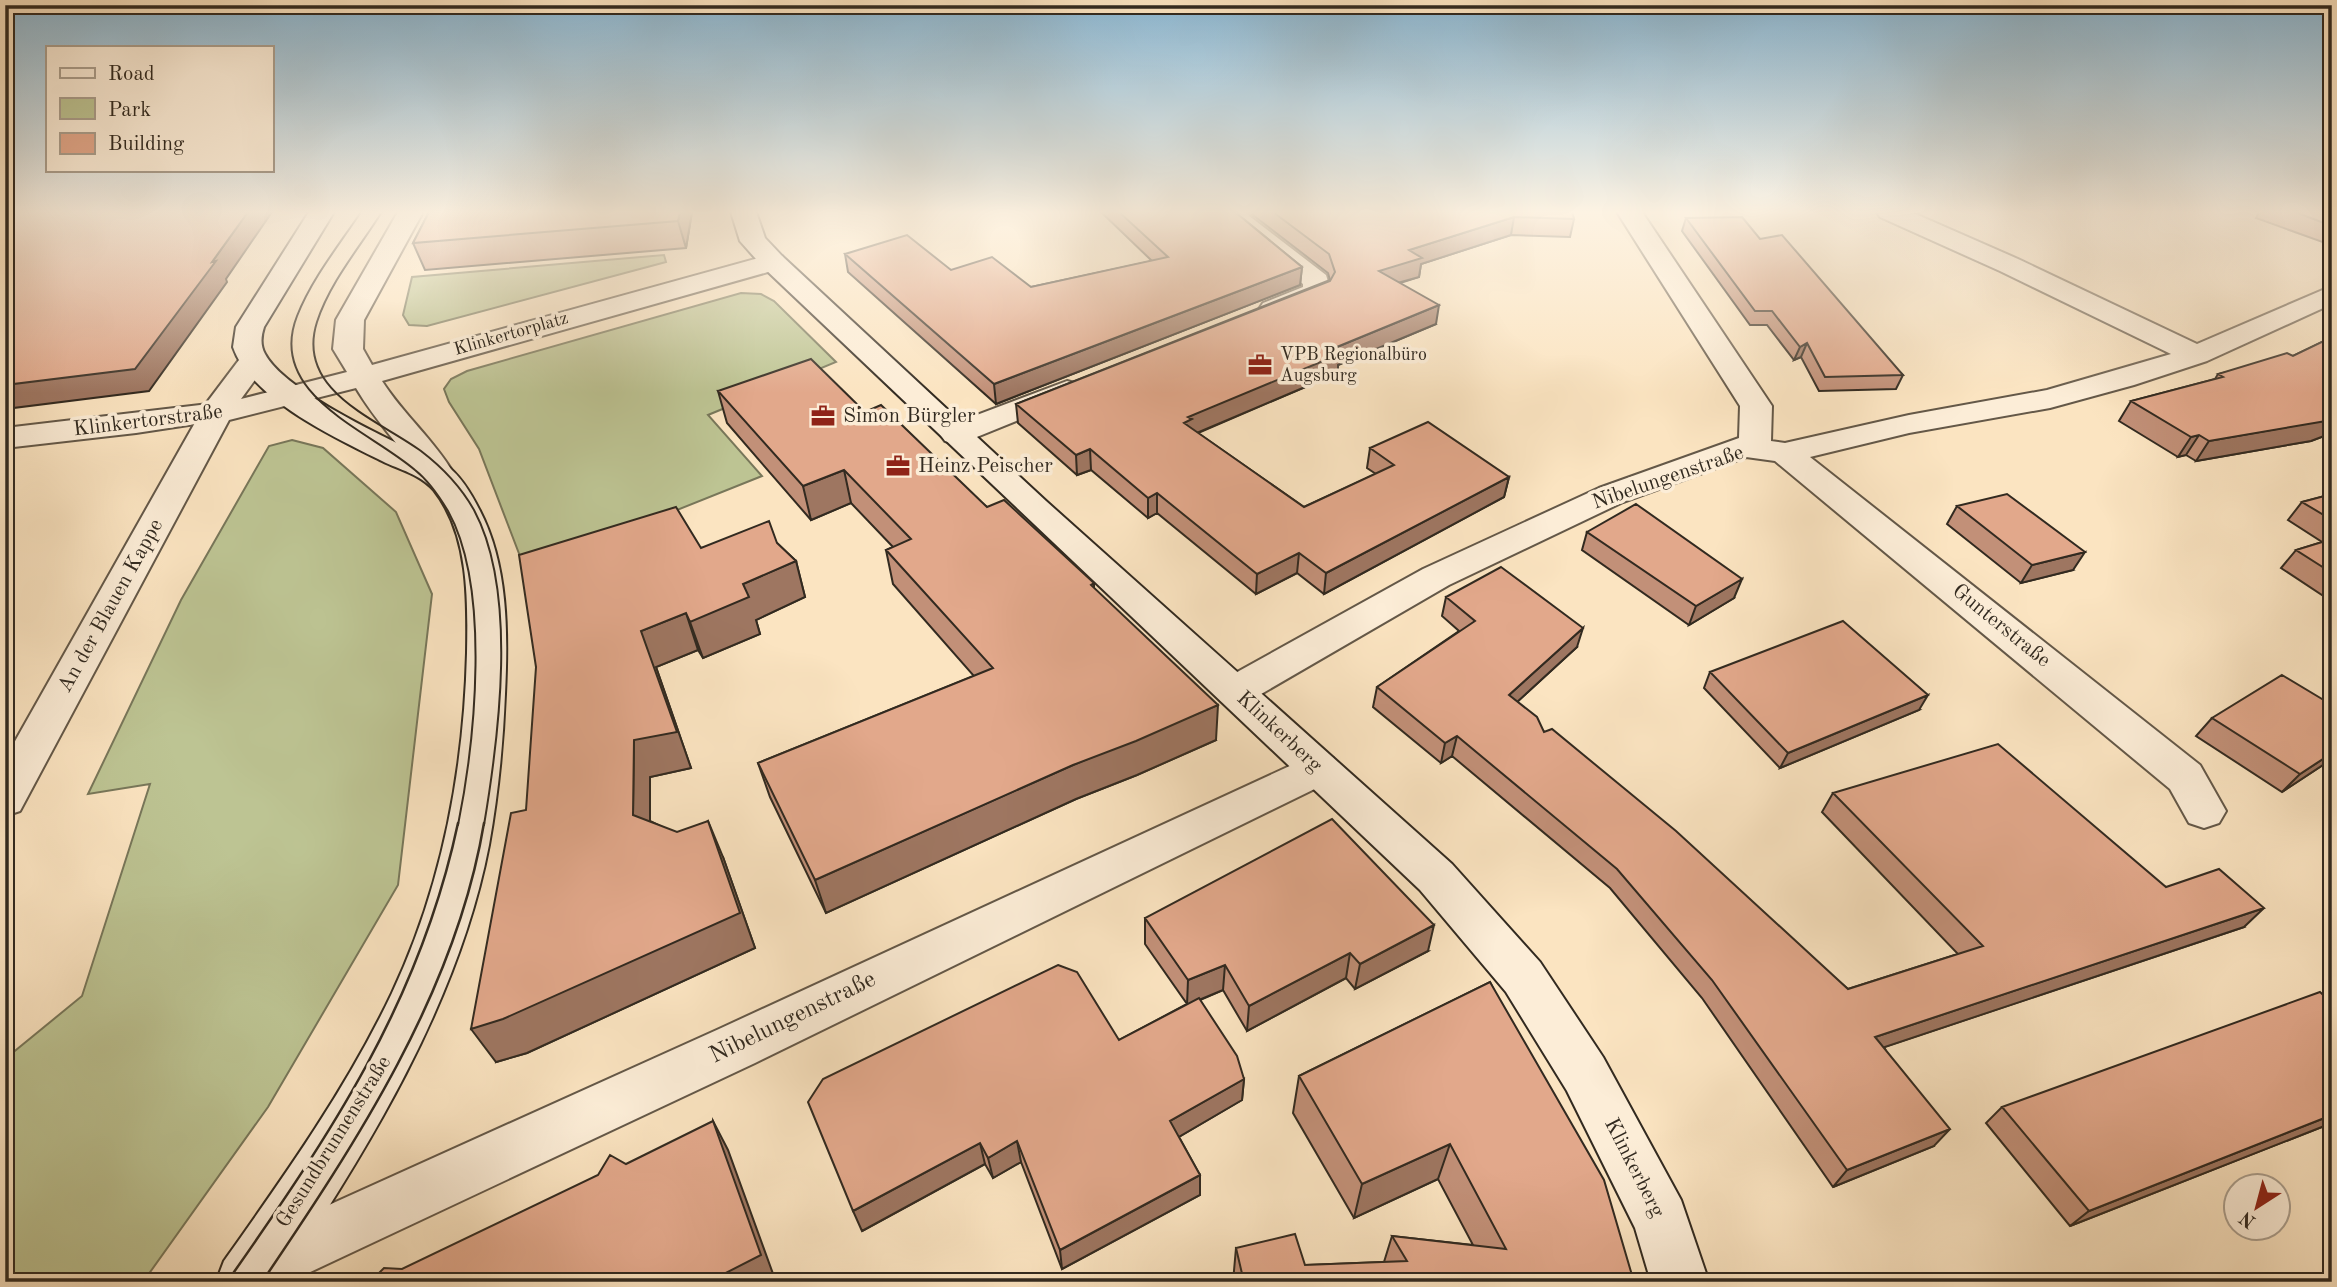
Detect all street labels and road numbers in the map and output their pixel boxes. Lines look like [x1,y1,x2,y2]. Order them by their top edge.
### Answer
street label: Klinkertorplatz [452,309,570,359]
street label: Klinkertorstraße [72,401,224,441]
street label: Nibelungenstraße [1589,442,1747,514]
street label: An der Blauen Kappe [55,516,167,696]
street label: Gunterstraße [1948,580,2054,672]
street label: Klinkerberg [1232,687,1326,777]
street label: Nibelungenstraße [706,967,880,1069]
street label: Gesundbrunnenstraße [273,1053,395,1231]
street label: Klinkerberg [1600,1115,1668,1222]

